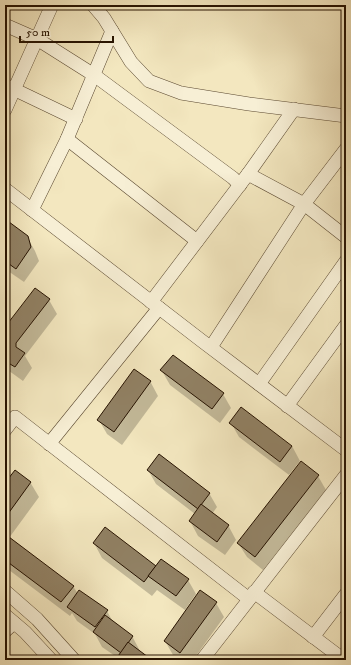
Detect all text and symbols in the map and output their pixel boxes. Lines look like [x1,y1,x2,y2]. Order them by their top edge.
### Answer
scale bar [20,18,113,44]
text: 50 m [26,25,50,40]

